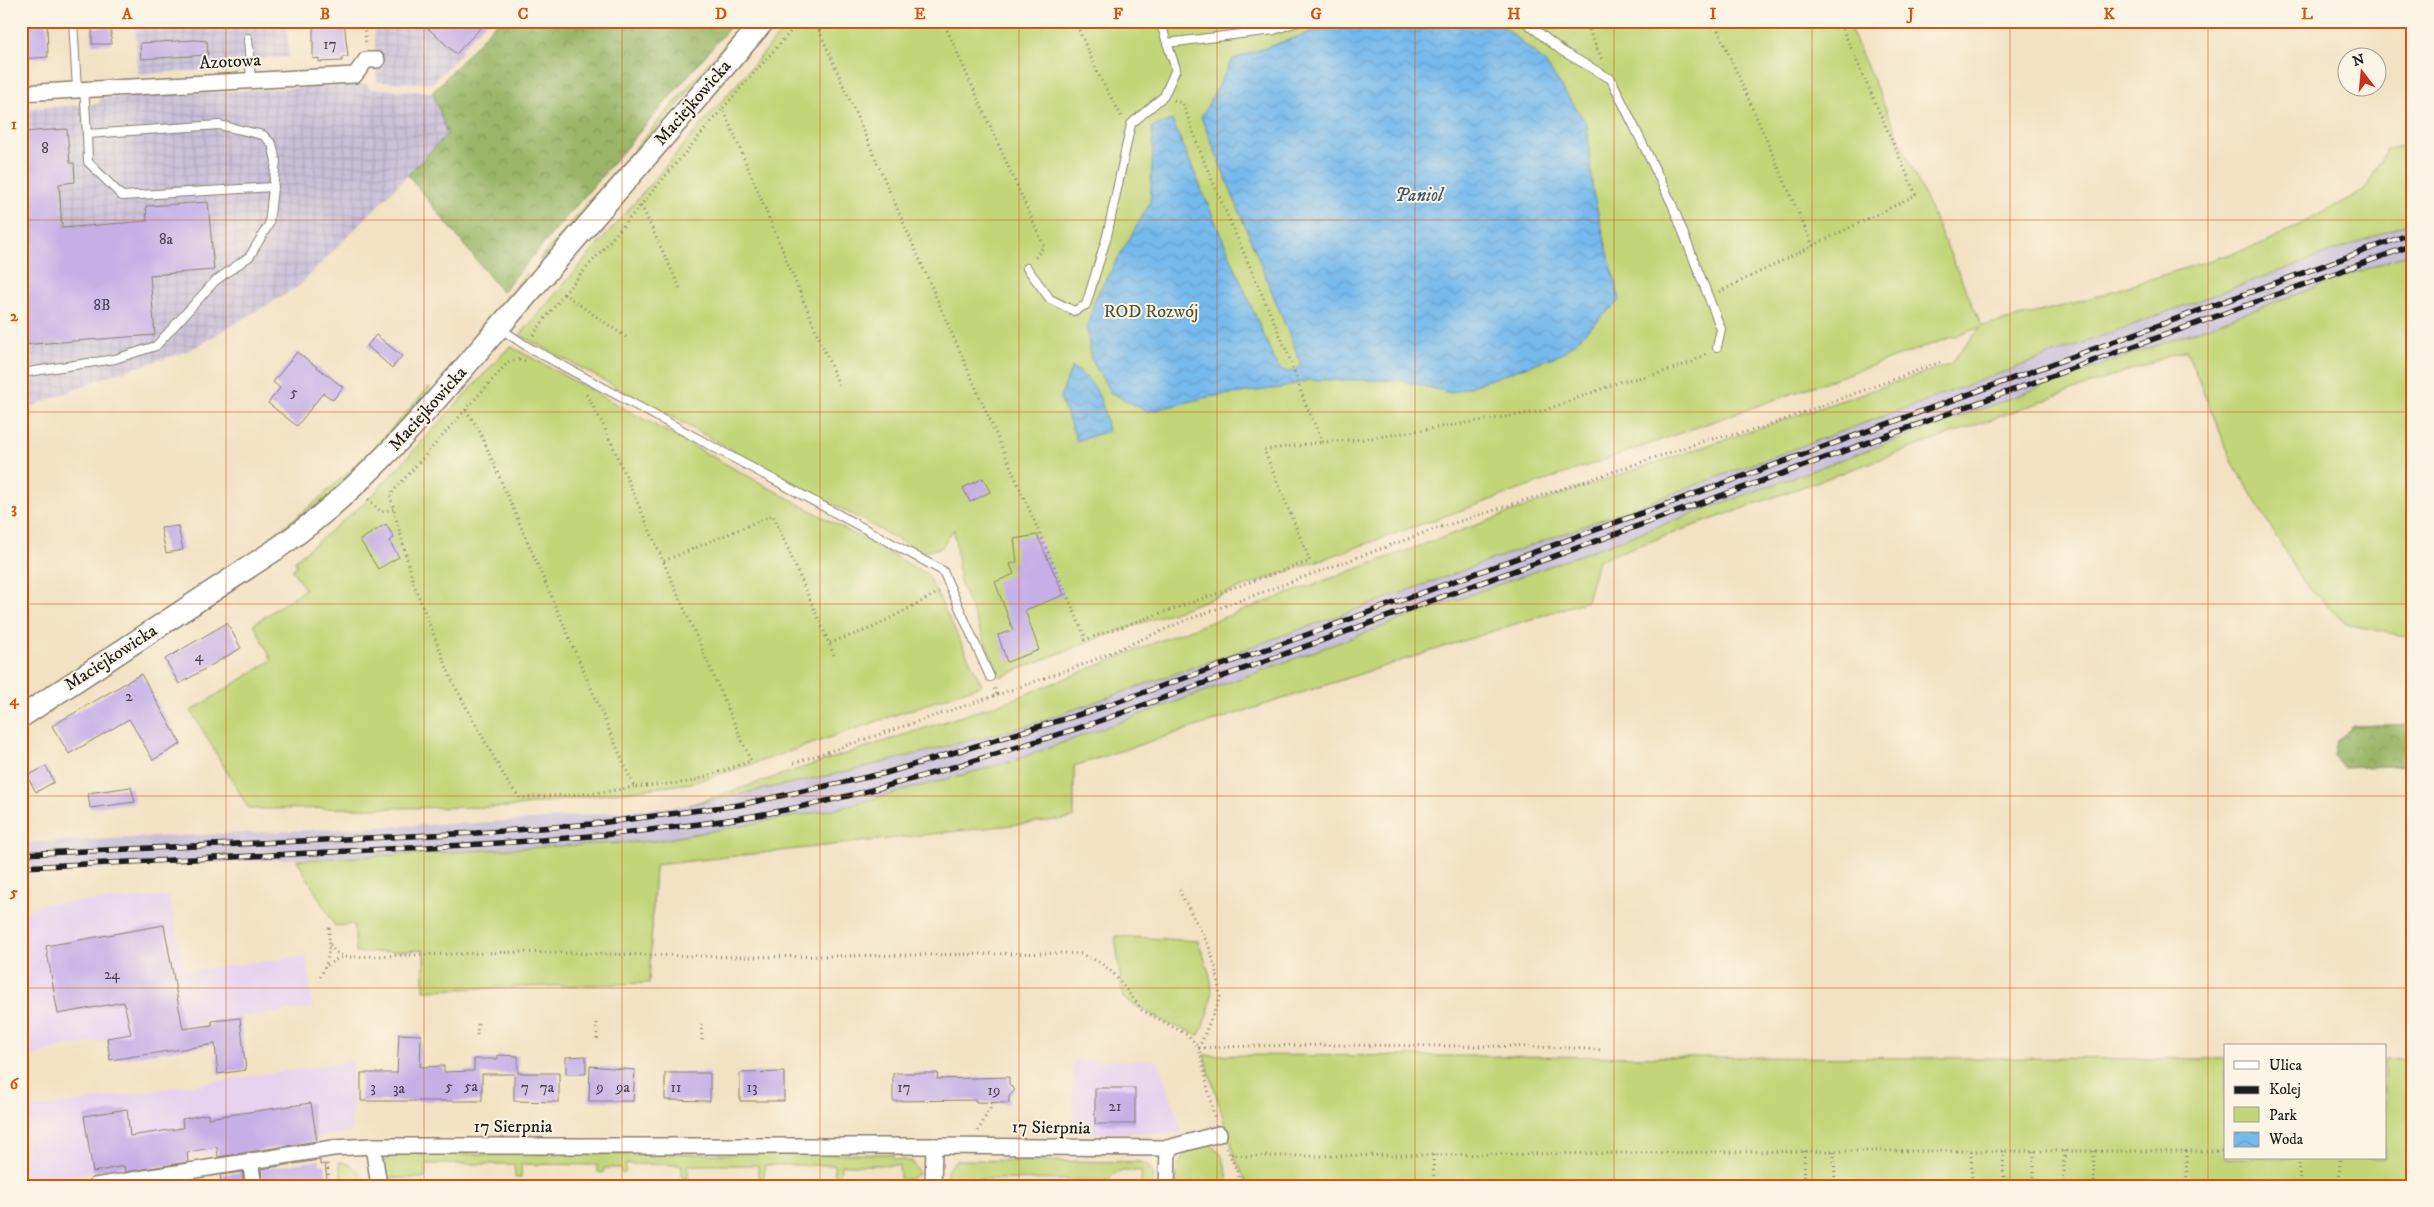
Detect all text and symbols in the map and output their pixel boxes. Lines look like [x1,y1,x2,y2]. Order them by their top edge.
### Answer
text: A [121,4,133,24]
text: B [320,4,330,24]
text: C [518,4,528,24]
text: D [715,4,727,24]
text: E [914,4,926,24]
text: F [1113,4,1123,24]
text: G [1310,4,1322,24]
text: H [1507,4,1521,24]
text: I [1710,4,1717,24]
text: J [1906,4,1915,24]
text: K [2103,4,2115,24]
text: L [2301,4,2313,24]
house number: 17 [323,35,337,54]
north arrow [2336,48,2386,98]
street label: Azotowa [199,49,262,75]
text: N [2351,50,2367,71]
street label: Maciejkowicka [650,55,736,150]
text: 1 [11,114,17,134]
house number: 8 [41,139,49,158]
water label: Paniol [1395,184,1445,207]
house number: 8a [159,230,174,249]
house number: 8B [94,296,111,315]
park label: ROD Rozwój [1104,301,1198,323]
text: 2 [10,306,19,326]
street label: Maciejkowicka [384,362,472,456]
house number: 5 [290,383,298,402]
text: 3 [11,498,17,518]
street label: Maciejkowicka [60,620,162,696]
house number: 4 [195,647,204,666]
house number: 2 [125,687,133,706]
text: 4 [8,690,19,710]
text: 5 [9,882,18,902]
house number: 24 [104,965,120,984]
legend [2224,1044,2386,1160]
text: Ulica [2269,1056,2302,1075]
text: 6 [10,1074,20,1094]
house number: 5 [445,1077,453,1096]
house number: 5a [464,1077,479,1096]
house number: 3 [370,1078,376,1097]
house number: 7 [521,1078,529,1097]
house number: 7a [540,1078,555,1097]
house number: 9 [595,1078,604,1097]
house number: 9a [615,1078,631,1097]
house number: 11 [670,1078,682,1097]
house number: 13 [746,1078,758,1097]
house number: 17 [897,1078,911,1097]
house number: 3a [393,1079,406,1098]
text: Kolej [2269,1080,2301,1099]
house number: 19 [988,1081,1000,1100]
house number: 21 [1109,1097,1121,1116]
text: Park [2269,1106,2298,1125]
street label: 17 Sierpnia [474,1116,553,1138]
street label: 17 Sierpnia [1011,1116,1091,1140]
text: Woda [2268,1130,2304,1149]

